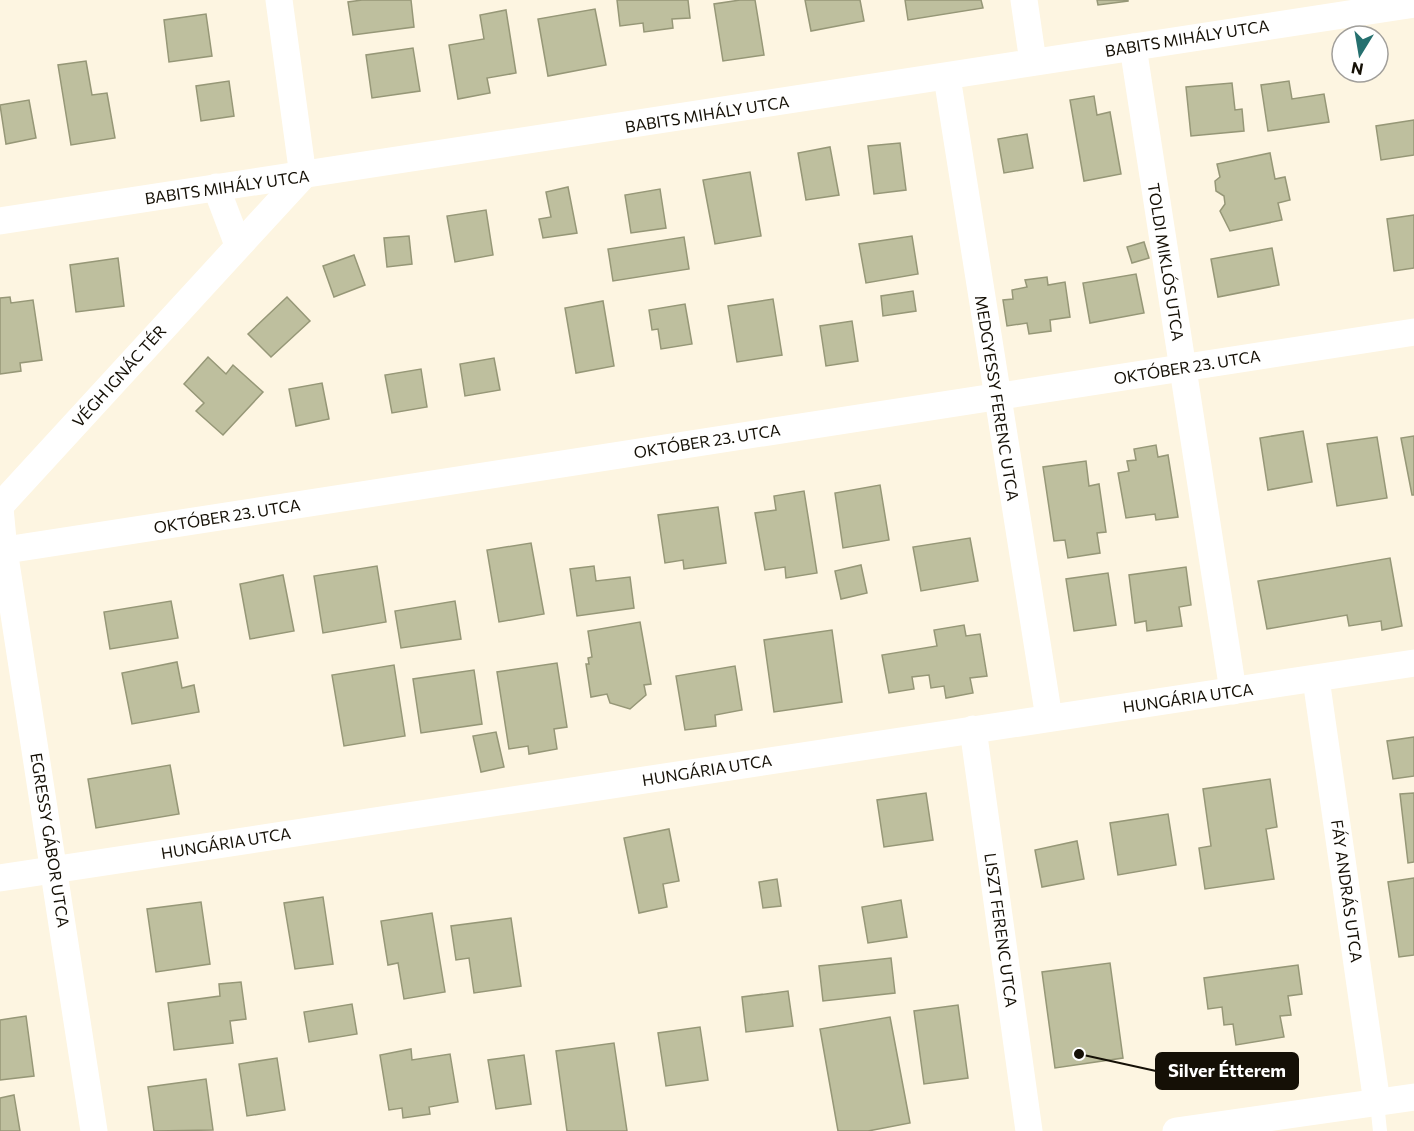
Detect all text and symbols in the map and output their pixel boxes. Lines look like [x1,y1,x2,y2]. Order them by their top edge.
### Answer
street label: BABITS MIHÁLY UTCA [1103,15,1270,60]
north arrow [1330,24,1390,84]
text: N [1349,59,1365,80]
street label: BABITS MIHÁLY UTCA [623,91,790,136]
street label: BABITS MIHÁLY UTCA [143,166,310,207]
street label: TOLDI MIKLÓS UTCA [1145,182,1188,342]
street label: MEDGYESSY FERENC UTCA [972,294,1023,502]
street label: VÉGH IGNÁC TÉR [68,321,170,431]
street label: OKTÓBER 23. UTCA [1112,346,1262,387]
street label: OKTÓBER 23. UTCA [632,420,782,461]
street label: OKTÓBER 23. UTCA [152,495,302,536]
street label: HUNGÁRIA UTCA [1122,679,1254,716]
street label: HUNGÁRIA UTCA [641,750,773,789]
street label: EGRESSY GÁBOR UTCA [27,751,74,929]
street label: FÁY ANDRÁS UTCA [1328,818,1367,964]
street label: HUNGÁRIA UTCA [160,823,292,862]
street label: LISZT FERENC UTCA [981,852,1022,1008]
callout: Silver Étterem [1156,1053,1298,1089]
text: Silver Étterem [1168,1059,1286,1081]

